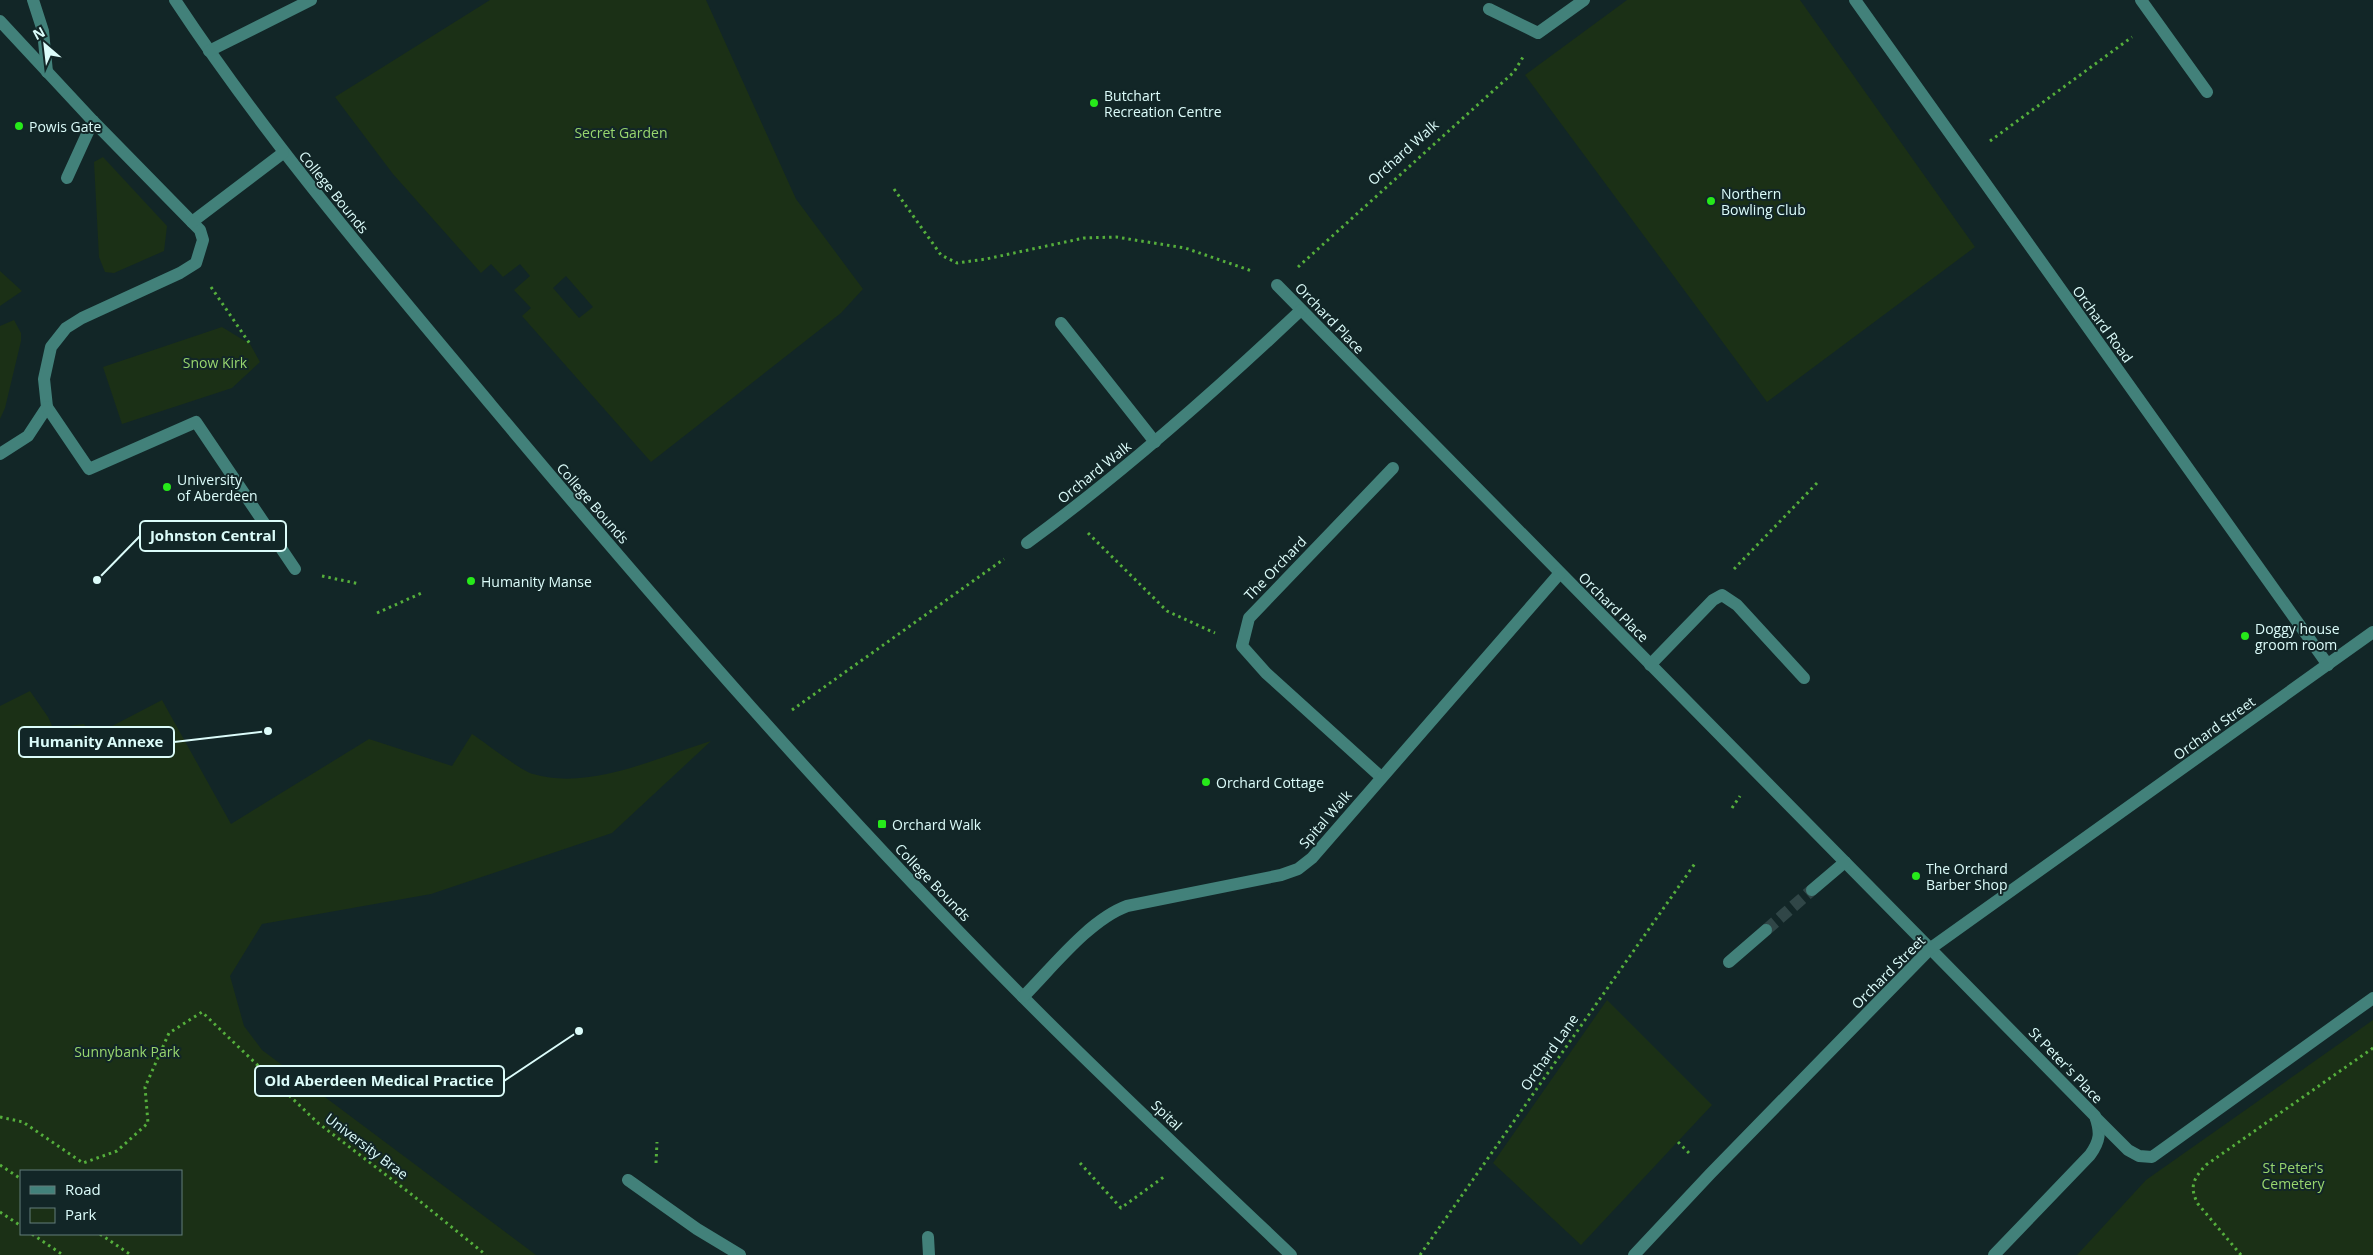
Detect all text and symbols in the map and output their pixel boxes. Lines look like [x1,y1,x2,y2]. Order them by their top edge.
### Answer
north arrow [20,20,70,70]
text: N [29,22,48,44]
place label: Butchart Recreation Centre [1104,86,1222,121]
marker: Butchart Recreation Centre [1088,97,1100,109]
street label: Orchard Walk [1363,115,1443,189]
place label: Powis Gate [29,117,101,136]
marker: Powis Gate [13,120,25,132]
park label: Secret Garden [574,123,668,142]
street label: College Bounds [295,147,373,238]
place label: Northern Bowling Club [1721,184,1806,219]
marker: Northern Bowling Club [1705,195,1717,207]
street label: Orchard Place [1291,278,1369,358]
street label: Orchard Road [2069,282,2137,366]
park label: Snow Kirk [183,353,248,372]
street label: Orchard Walk [1053,436,1135,507]
street label: College Bounds [553,459,634,548]
place label: University of Aberdeen [177,470,258,505]
marker: University of Aberdeen [161,481,173,493]
callout: Johnston Central [140,521,286,551]
text: Johnston Central [148,525,276,545]
street label: The Orchard [1240,532,1310,604]
street label: Orchard Place [1575,568,1653,646]
place label: Humanity Manse [481,572,592,591]
marker: Humanity Manse [465,575,477,587]
place label: Doggy house groom room [2255,619,2340,654]
marker: Doggy house groom room [2239,630,2251,642]
street label: Orchard Street [2169,692,2259,764]
callout: Humanity Annexe [19,727,174,757]
text: Humanity Annexe [29,731,164,751]
place label: Orchard Cottage [1216,773,1324,792]
marker: Orchard Cottage [1200,776,1212,788]
street label: Spital Walk [1294,785,1356,852]
place label: Orchard Walk [892,815,982,834]
marker: Orchard Walk [876,818,888,830]
street label: College Bounds [891,839,975,925]
place label: The Orchard Barber Shop [1926,859,2008,894]
marker: The Orchard Barber Shop [1910,870,1922,882]
street label: Orchard Street [1847,931,1929,1013]
street label: Orchard Lane [1516,1010,1582,1094]
street label: St Peter's Place [2025,1023,2107,1107]
park label: Sunnybank Park [74,1042,180,1061]
callout: Old Aberdeen Medical Practice [255,1066,504,1096]
text: Old Aberdeen Medical Practice [264,1070,494,1090]
street label: Spital [1147,1096,1187,1134]
street label: University Brae [322,1109,412,1184]
park label: St Peter's Cemetery [2261,1158,2326,1193]
legend [20,1170,182,1235]
text: Road [65,1179,101,1199]
text: Park [65,1204,96,1224]

